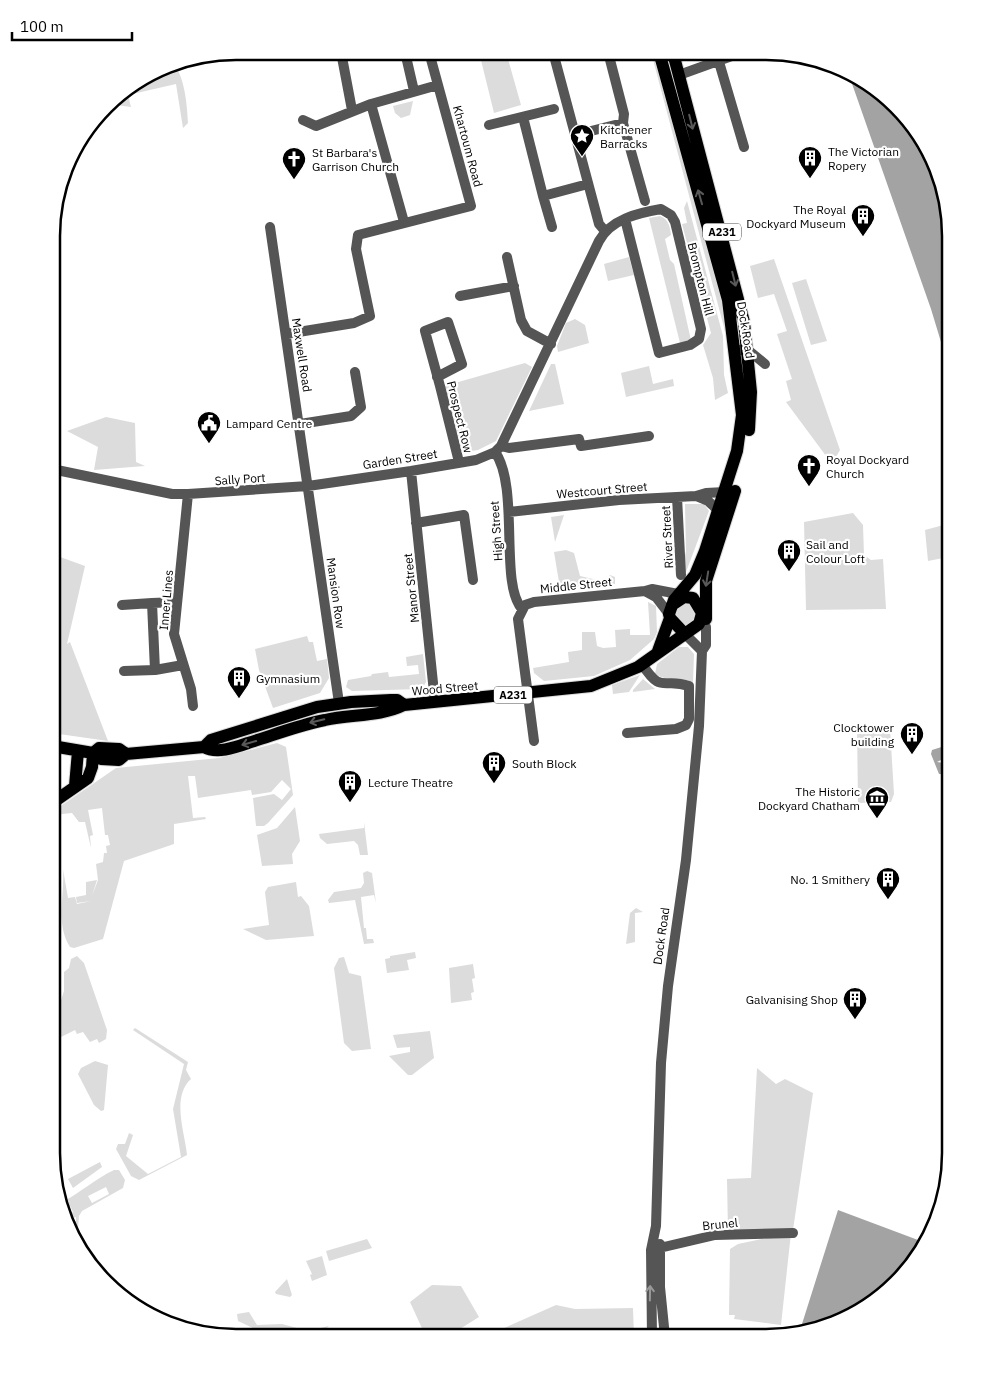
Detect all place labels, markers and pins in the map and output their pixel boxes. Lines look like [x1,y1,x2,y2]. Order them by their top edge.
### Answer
place label: Kitchener Barracks [600,122,653,151]
place icon: Kitchener Barracks [569,123,595,157]
place label: The Victorian Ropery [828,144,899,173]
place label: St Barbara's Garrison Church [312,145,399,174]
building icon: The Victorian Ropery [797,145,823,179]
church icon: St Barbara's Garrison Church [281,146,307,180]
place label: The Royal Dockyard Museum [746,202,846,231]
building icon: The Royal Dockyard Museum [850,203,876,237]
public building icon: Lampard Centre [196,410,222,444]
place label: Lampard Centre [226,416,313,431]
place label: Royal Dockyard Church [826,452,909,481]
church icon: Royal Dockyard Church [796,453,822,487]
place label: Sail and Colour Loft [806,537,865,566]
building icon: Sail and Colour Loft [776,538,802,572]
building icon: Gymnasium [226,665,252,699]
place label: Gymnasium [256,671,320,686]
place label: Clocktower building [833,720,895,749]
building icon: Clocktower building [899,721,925,755]
building icon: South Block [481,750,507,784]
place label: South Block [512,756,577,771]
building icon: Lecture Theatre [337,769,363,803]
place label: Lecture Theatre [368,775,454,790]
place label: The Historic Dockyard Chatham [758,784,860,813]
museum icon: The Historic Dockyard Chatham [864,785,890,819]
building icon: No. 1 Smithery [875,866,901,900]
place label: No. 1 Smithery [790,872,870,887]
building icon: Galvanising Shop [842,986,868,1020]
place label: Galvanising Shop [746,992,838,1007]

